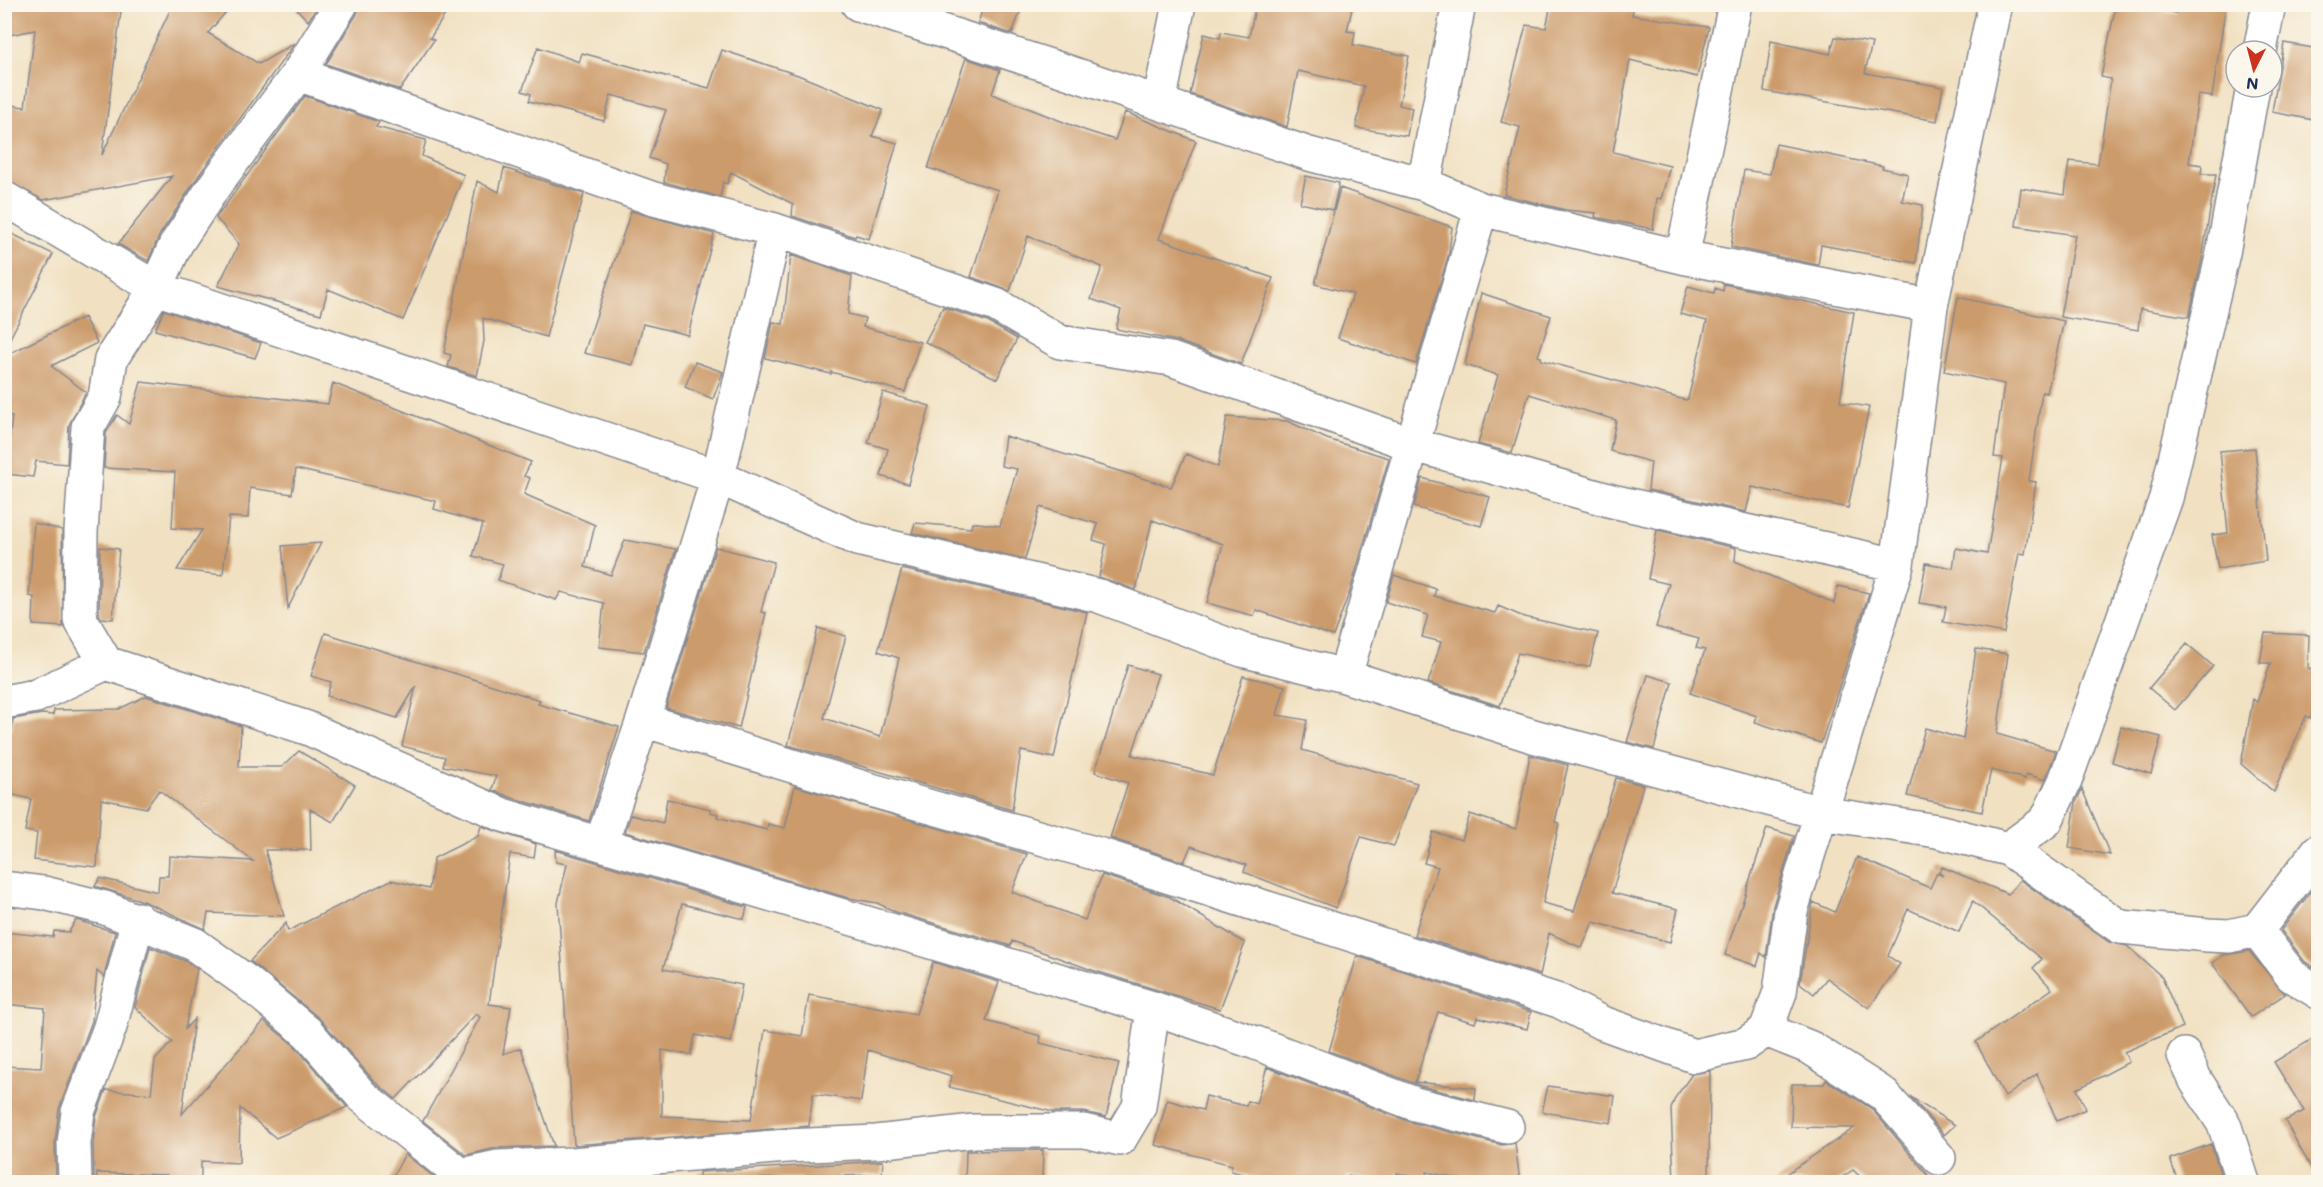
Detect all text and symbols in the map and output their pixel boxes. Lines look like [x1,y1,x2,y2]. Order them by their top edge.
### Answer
north arrow [2224,39,2284,99]
text: N [2245,73,2260,95]

